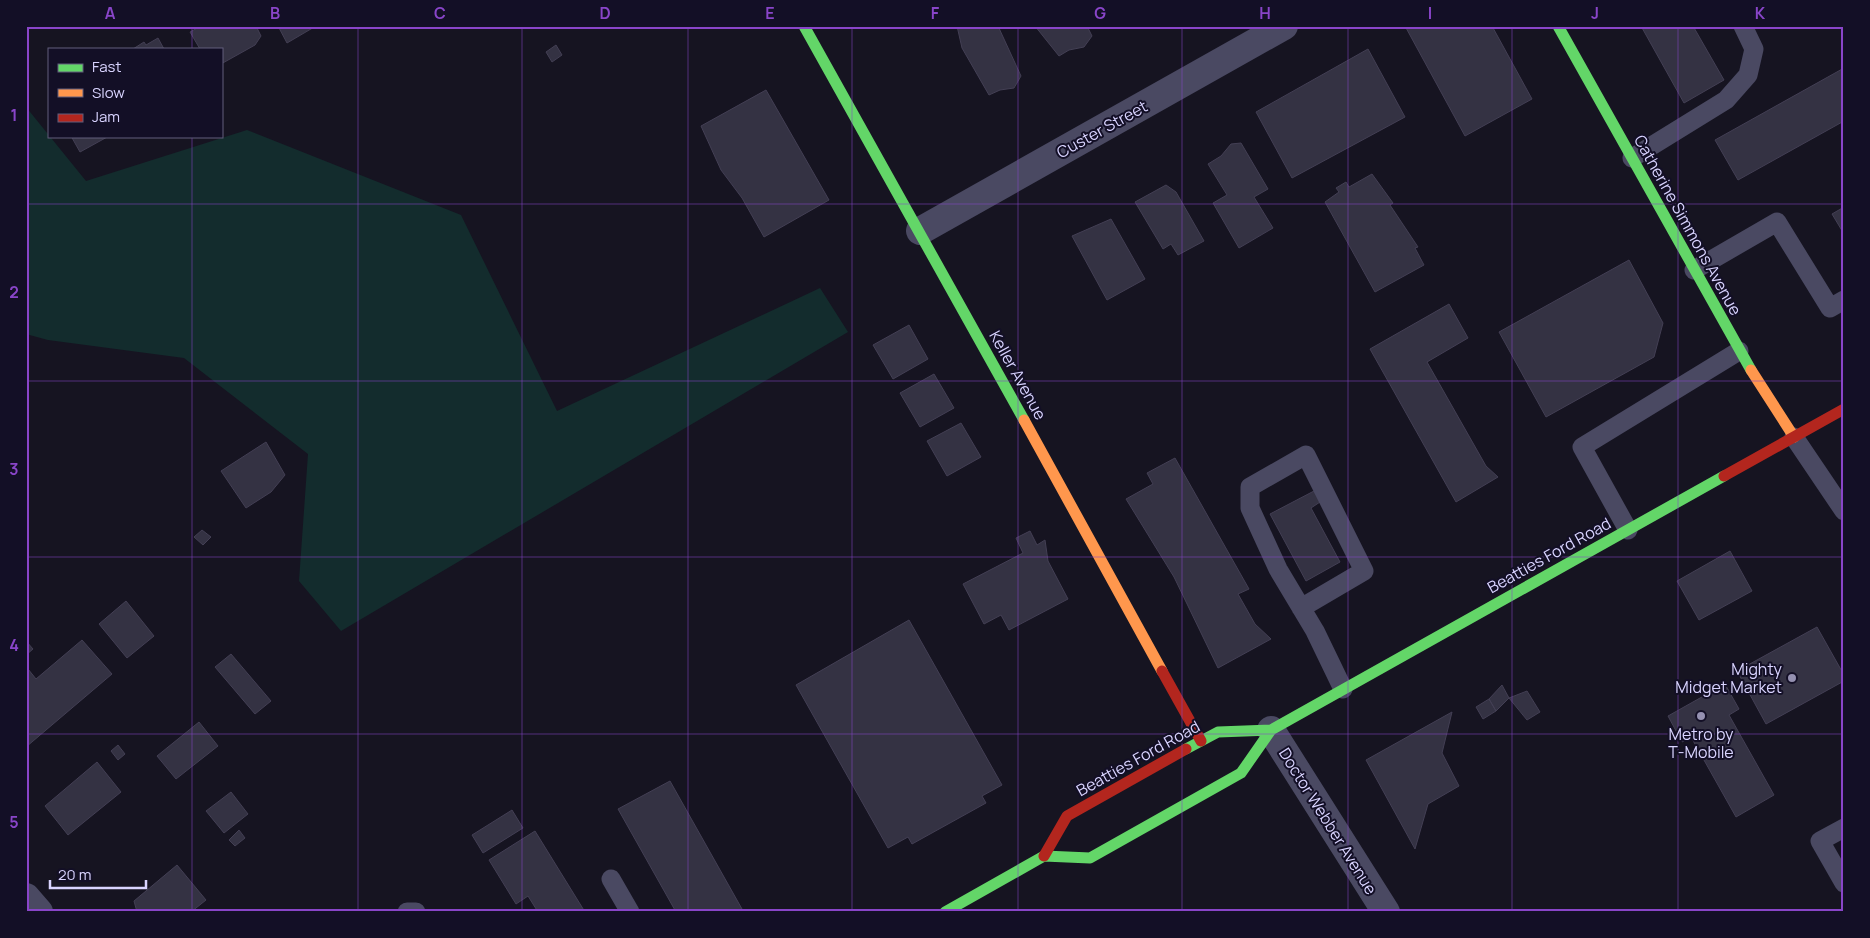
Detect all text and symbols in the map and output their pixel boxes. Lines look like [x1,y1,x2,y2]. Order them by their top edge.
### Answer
text: A [105,2,116,24]
text: B [270,2,280,24]
text: C [434,2,446,24]
text: D [599,2,611,24]
text: E [765,2,775,24]
text: F [931,2,940,24]
text: G [1094,2,1106,24]
text: H [1259,2,1271,24]
text: I [1428,2,1432,24]
text: J [1591,2,1599,24]
text: K [1755,2,1766,24]
legend [48,48,222,138]
text: Fast [92,56,121,77]
text: Slow [92,82,125,103]
street label: Custer Street [1053,95,1151,163]
text: 1 [10,104,18,126]
text: Jam [92,106,120,127]
street label: Catherine Simmons Avenue [1629,131,1747,319]
text: 2 [9,281,19,303]
street label: Keller Avenue [984,326,1052,424]
text: 3 [9,458,19,480]
street label: Beatties Ford Road [1483,512,1615,598]
text: 4 [9,634,19,656]
place label: Mighty Midget Market [1675,658,1783,698]
marker: Mighty Midget Market [1786,672,1798,684]
marker: Metro by T-Mobile [1695,710,1707,722]
street label: Beatties Ford Road [1072,715,1204,801]
place label: Metro by T-Mobile [1668,723,1734,763]
street label: Doctor Webber Avenue [1274,744,1382,898]
text: 5 [9,811,19,833]
scale bar [50,858,146,890]
text: 20 m [58,864,91,885]

